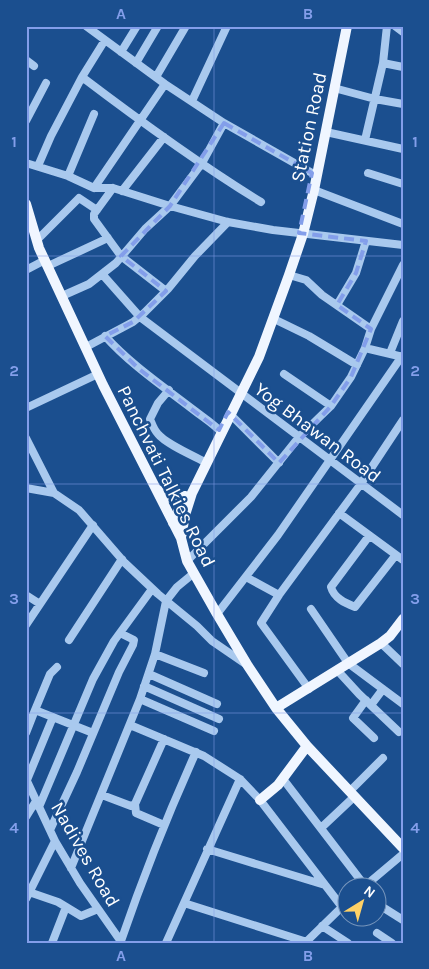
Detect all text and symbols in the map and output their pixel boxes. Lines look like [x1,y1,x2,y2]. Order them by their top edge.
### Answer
text: A [116,4,126,23]
text: B [303,4,313,23]
street label: Station Road [287,70,331,184]
text: 1 [11,132,17,151]
text: 1 [412,132,418,151]
text: 2 [9,361,19,380]
text: 2 [410,361,420,380]
street label: Yog Bhawan Road [250,378,385,487]
street label: Panchvati Talkies Road [113,382,220,571]
text: 3 [9,589,19,608]
text: 3 [410,589,420,608]
street label: Nadives Road [46,798,124,911]
text: 4 [9,818,19,837]
text: 4 [410,818,420,837]
north arrow [336,876,386,926]
text: N [360,882,379,902]
text: A [116,946,126,965]
text: B [303,946,313,965]

